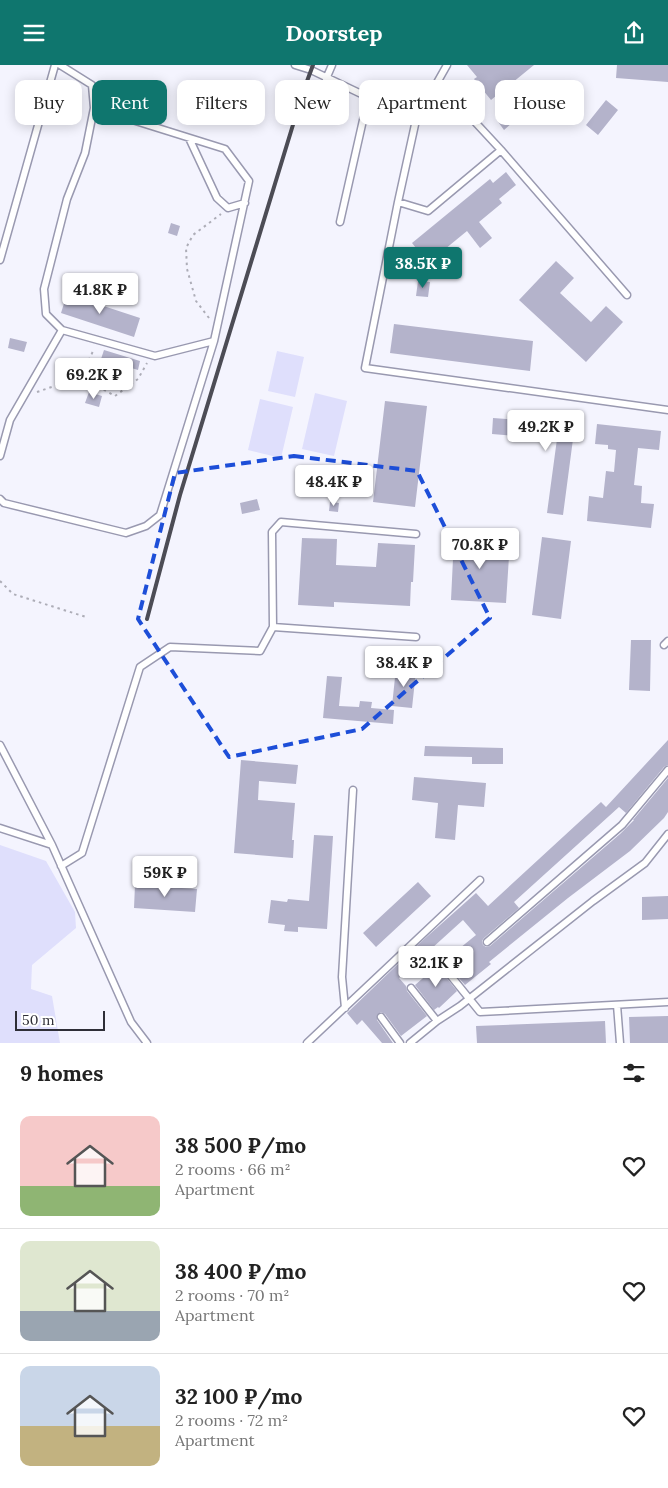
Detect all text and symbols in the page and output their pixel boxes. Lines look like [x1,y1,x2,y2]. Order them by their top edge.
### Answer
icon: menu [20,19,48,47]
text: Doorstep [286,19,382,47]
icon: share [620,19,648,47]
chip: Buy [15,80,82,125]
chip: Rent [92,80,167,125]
chip: Filters [177,80,265,125]
chip: New [275,80,349,125]
chip: Apartment [359,80,485,125]
chip: House [495,80,584,125]
pin: 38.5K ₽ [377,247,469,289]
text: 38.5K ₽ [395,253,451,273]
pin: 41.8K ₽ [54,273,146,315]
text: 41.8K ₽ [73,279,127,299]
pin: 69.2K ₽ [48,357,140,400]
text: 69.2K ₽ [66,364,122,384]
pin: 49.2K ₽ [500,409,592,452]
text: 49.2K ₽ [518,416,574,436]
pin: 48.4K ₽ [288,465,380,507]
text: 48.4K ₽ [306,471,362,491]
pin: 70.8K ₽ [434,527,526,570]
text: 70.8K ₽ [452,534,508,554]
pin: 38.4K ₽ [358,645,450,688]
text: 38.4K ₽ [376,652,432,672]
pin: 59K ₽ [130,855,200,898]
text: 59K ₽ [143,862,187,882]
pin: 32.1K ₽ [390,945,482,988]
text: 32.1K ₽ [409,952,463,972]
scale bar [15,1008,105,1031]
text: 50 m [22,1011,55,1029]
icon: filters [620,1059,648,1087]
text: 9 homes [20,1060,103,1087]
text: 38 500 ₽/mo [175,1132,306,1159]
icon: home [60,1136,120,1196]
icon: heart [620,1152,648,1180]
text: 2 rooms · 66 m² [175,1159,291,1179]
text: Apartment [175,1179,255,1199]
text: 38 400 ₽/mo [175,1258,306,1285]
icon: home [60,1261,120,1321]
icon: heart [620,1277,648,1305]
text: 2 rooms · 70 m² [175,1285,289,1305]
text: Apartment [175,1305,255,1325]
text: 32 100 ₽/mo [175,1383,303,1410]
icon: home [60,1386,120,1446]
icon: heart [620,1402,648,1430]
text: 2 rooms · 72 m² [175,1410,288,1430]
text: Apartment [175,1430,255,1450]

